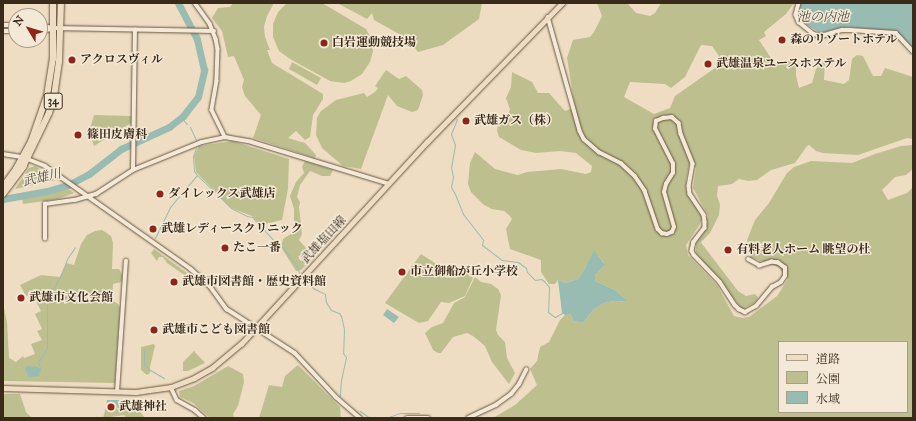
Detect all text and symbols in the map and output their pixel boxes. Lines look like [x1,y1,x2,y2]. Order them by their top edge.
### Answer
north arrow [8,8,48,48]
water label: 池の内池 [797,9,849,25]
text: N [11,13,27,29]
place label: 森のリゾートホテル [790,33,898,47]
marker: 森のリゾートホテル [777,35,787,45]
place label: 白岩運動競技場 [332,36,416,50]
marker: 白岩運動競技場 [319,38,329,48]
place label: アクロスヴィル [80,53,164,67]
marker: アクロスヴィル [67,55,77,65]
place label: 武雄温泉ユースホステル [716,57,848,71]
marker: 武雄温泉ユースホステル [703,59,713,69]
road number: 34 [43,92,63,110]
place label: 武雄ガス（株） [474,114,558,128]
marker: 武雄ガス（株） [461,116,471,126]
place label: 篠田皮膚科 [87,128,147,142]
marker: 篠田皮膚科 [72,129,84,141]
water label: 武雄川 [21,166,63,190]
place label: ダイレックス武雄店 [168,187,276,201]
marker: ダイレックス武雄店 [155,189,165,199]
street label: 武雄塩田線 [298,213,350,267]
place label: 武雄レディースクリニック [161,222,305,236]
marker: 武雄レディースクリニック [148,224,158,234]
place label: たこ一番 [233,241,281,255]
marker: たこ一番 [220,243,230,253]
place label: 有料老人ホーム 眺望の杜 [736,243,871,257]
marker: 有料老人ホーム 眺望の杜 [723,245,733,255]
place label: 市立御船が丘小学校 [410,265,518,279]
marker: 市立御船が丘小学校 [397,267,407,277]
place label: 武雄市図書館・歴史資料館 [182,275,326,289]
marker: 武雄市図書館・歴史資料館 [169,277,179,287]
place label: 武雄市文化会館 [29,291,113,305]
marker: 武雄市文化会館 [16,293,26,303]
place label: 武雄市こども図書館 [162,323,270,337]
marker: 武雄市こども図書館 [149,325,159,335]
legend [778,341,908,413]
text: 道路 [816,352,840,366]
text: 公園 [816,372,840,386]
text: 水域 [816,392,840,406]
place label: 武雄神社 [119,400,167,414]
marker: 武雄神社 [106,402,116,412]

